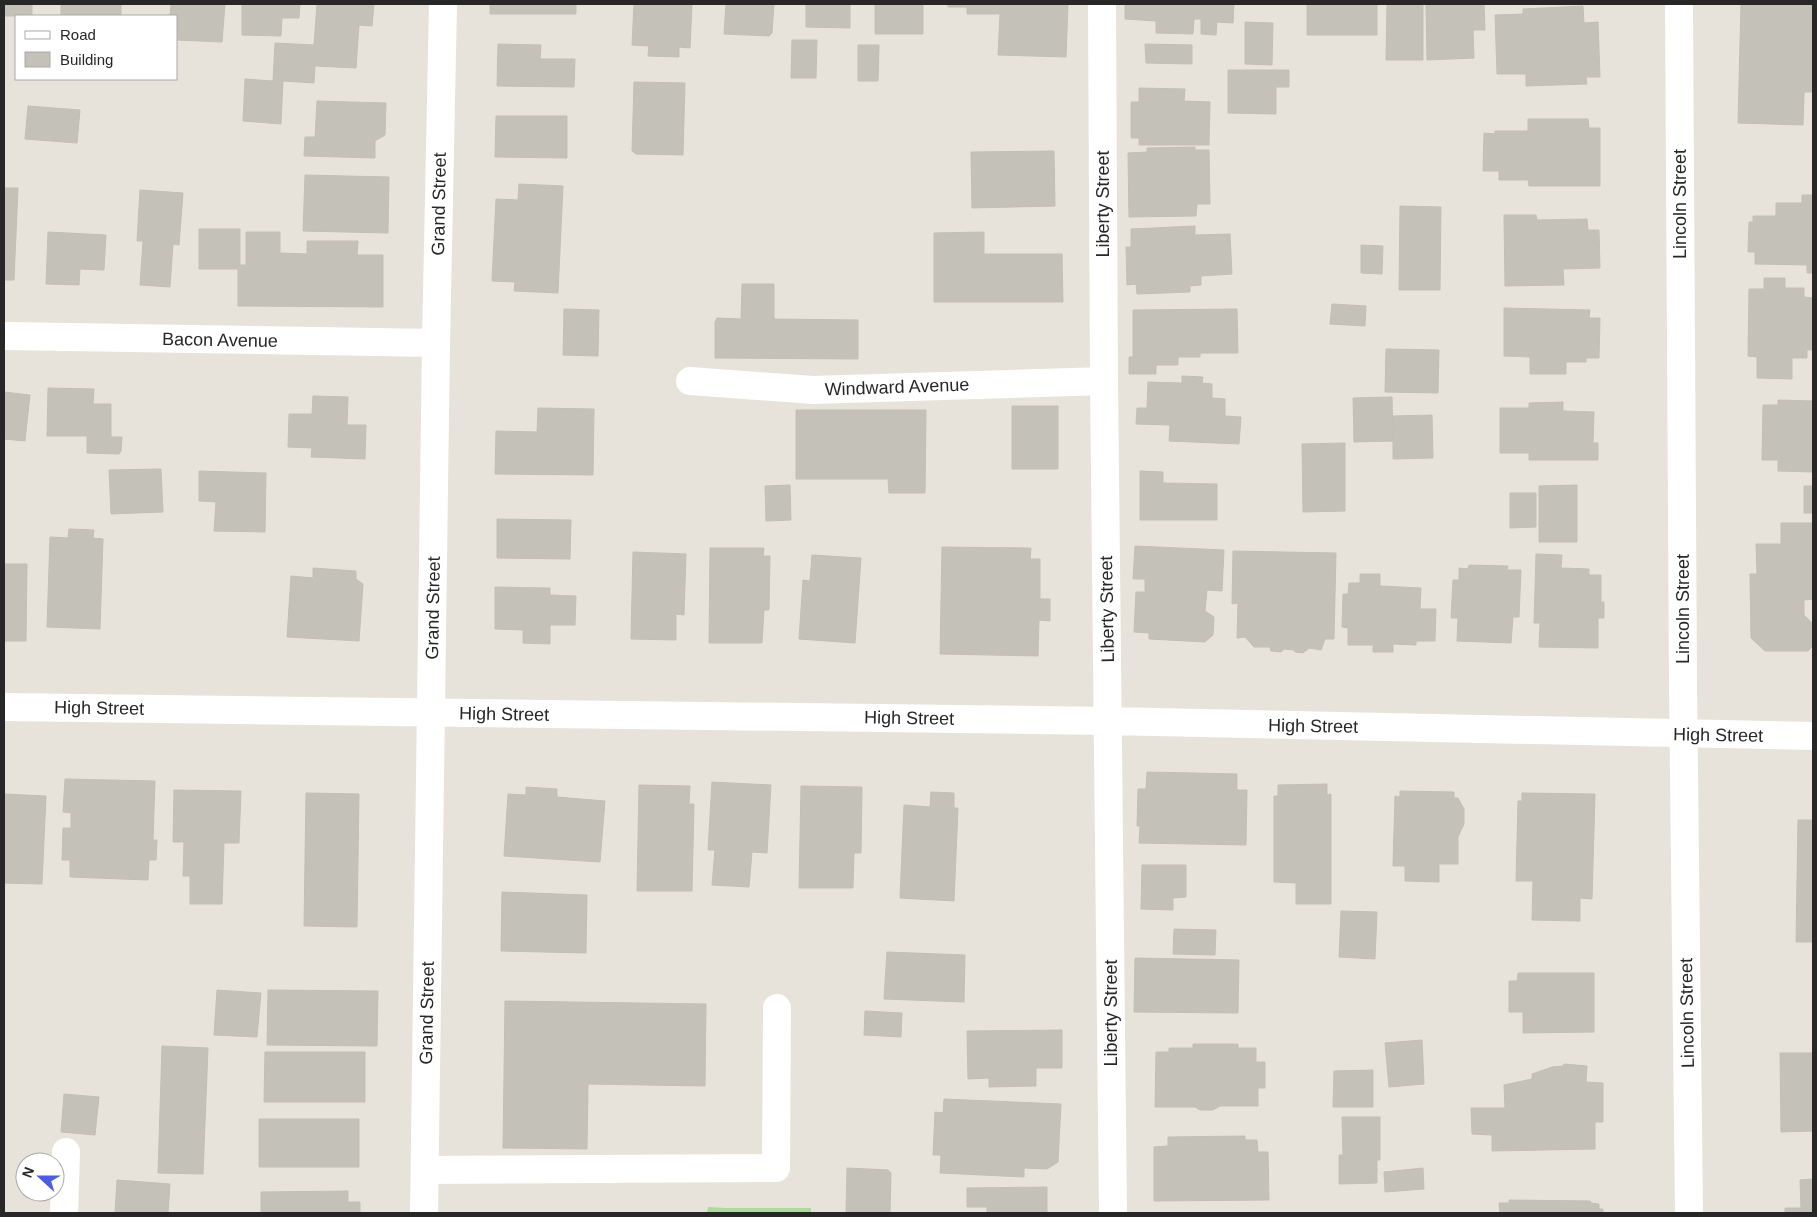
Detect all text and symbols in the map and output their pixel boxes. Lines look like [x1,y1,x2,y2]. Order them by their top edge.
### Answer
legend [15,15,178,80]
text: Road [60,26,96,43]
text: Building [60,51,113,68]
street label: Lincoln Street [1670,149,1690,259]
street label: Liberty Street [1093,150,1113,258]
street label: Grand Street [428,152,450,256]
street label: Bacon Avenue [162,329,278,351]
street label: Windward Avenue [824,374,970,400]
street label: Lincoln Street [1673,554,1693,664]
street label: Liberty Street [1096,555,1118,663]
street label: Grand Street [422,556,444,660]
street label: High Street [54,697,144,719]
street label: High Street [459,703,549,725]
street label: High Street [864,707,954,729]
street label: High Street [1268,715,1358,737]
street label: High Street [1673,724,1763,746]
street label: Lincoln Street [1676,958,1698,1068]
street label: Liberty Street [1101,959,1121,1067]
street label: Grand Street [416,961,438,1065]
north arrow [15,1152,65,1202]
text: N [19,1165,37,1180]

